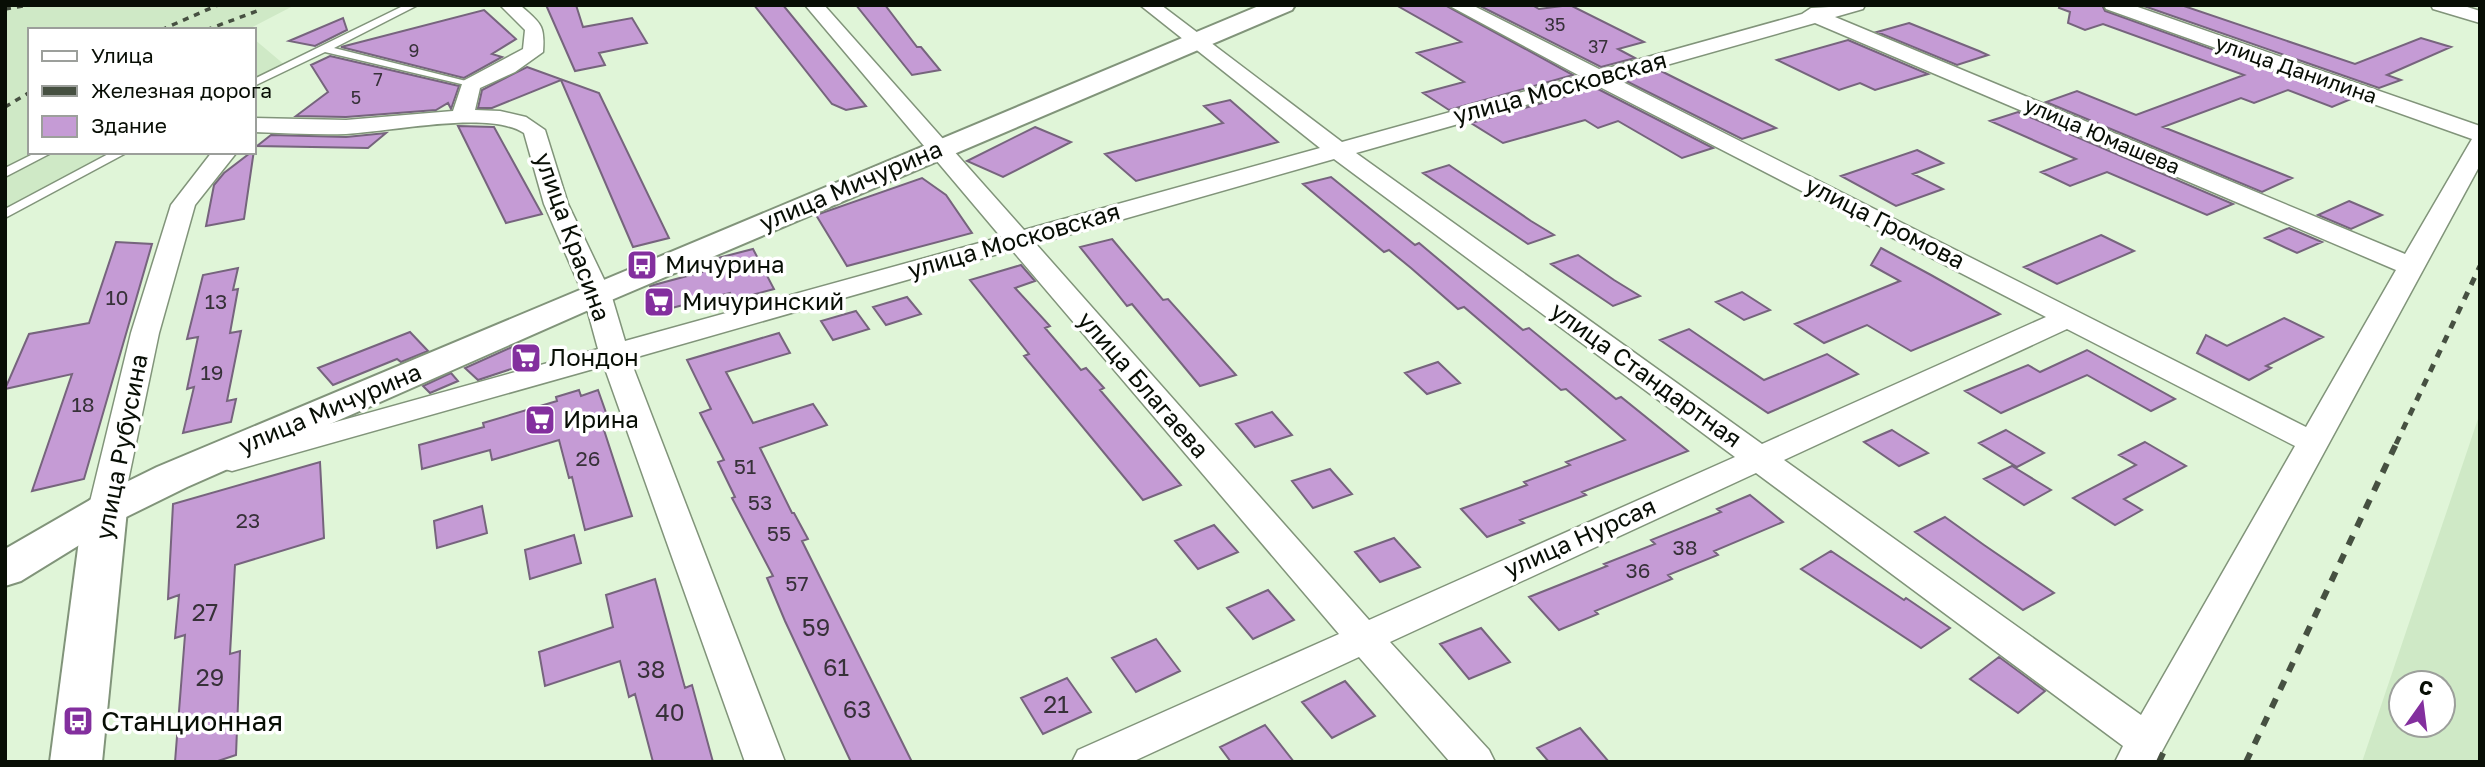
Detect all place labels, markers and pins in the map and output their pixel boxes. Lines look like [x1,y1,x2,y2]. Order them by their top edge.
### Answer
bus stop icon: Мичурина [625,248,659,282]
place label: Мичурина [665,249,785,278]
supermarket icon: Мичуринский [642,285,676,319]
place label: Мичуринский [682,286,844,315]
supermarket icon: Лондон [509,341,543,375]
place label: Лондон [549,342,639,371]
supermarket icon: Ирина [523,403,557,437]
place label: Ирина [563,404,639,433]
bus stop icon: Станционная [61,704,95,738]
place label: Станционная [101,704,283,737]

